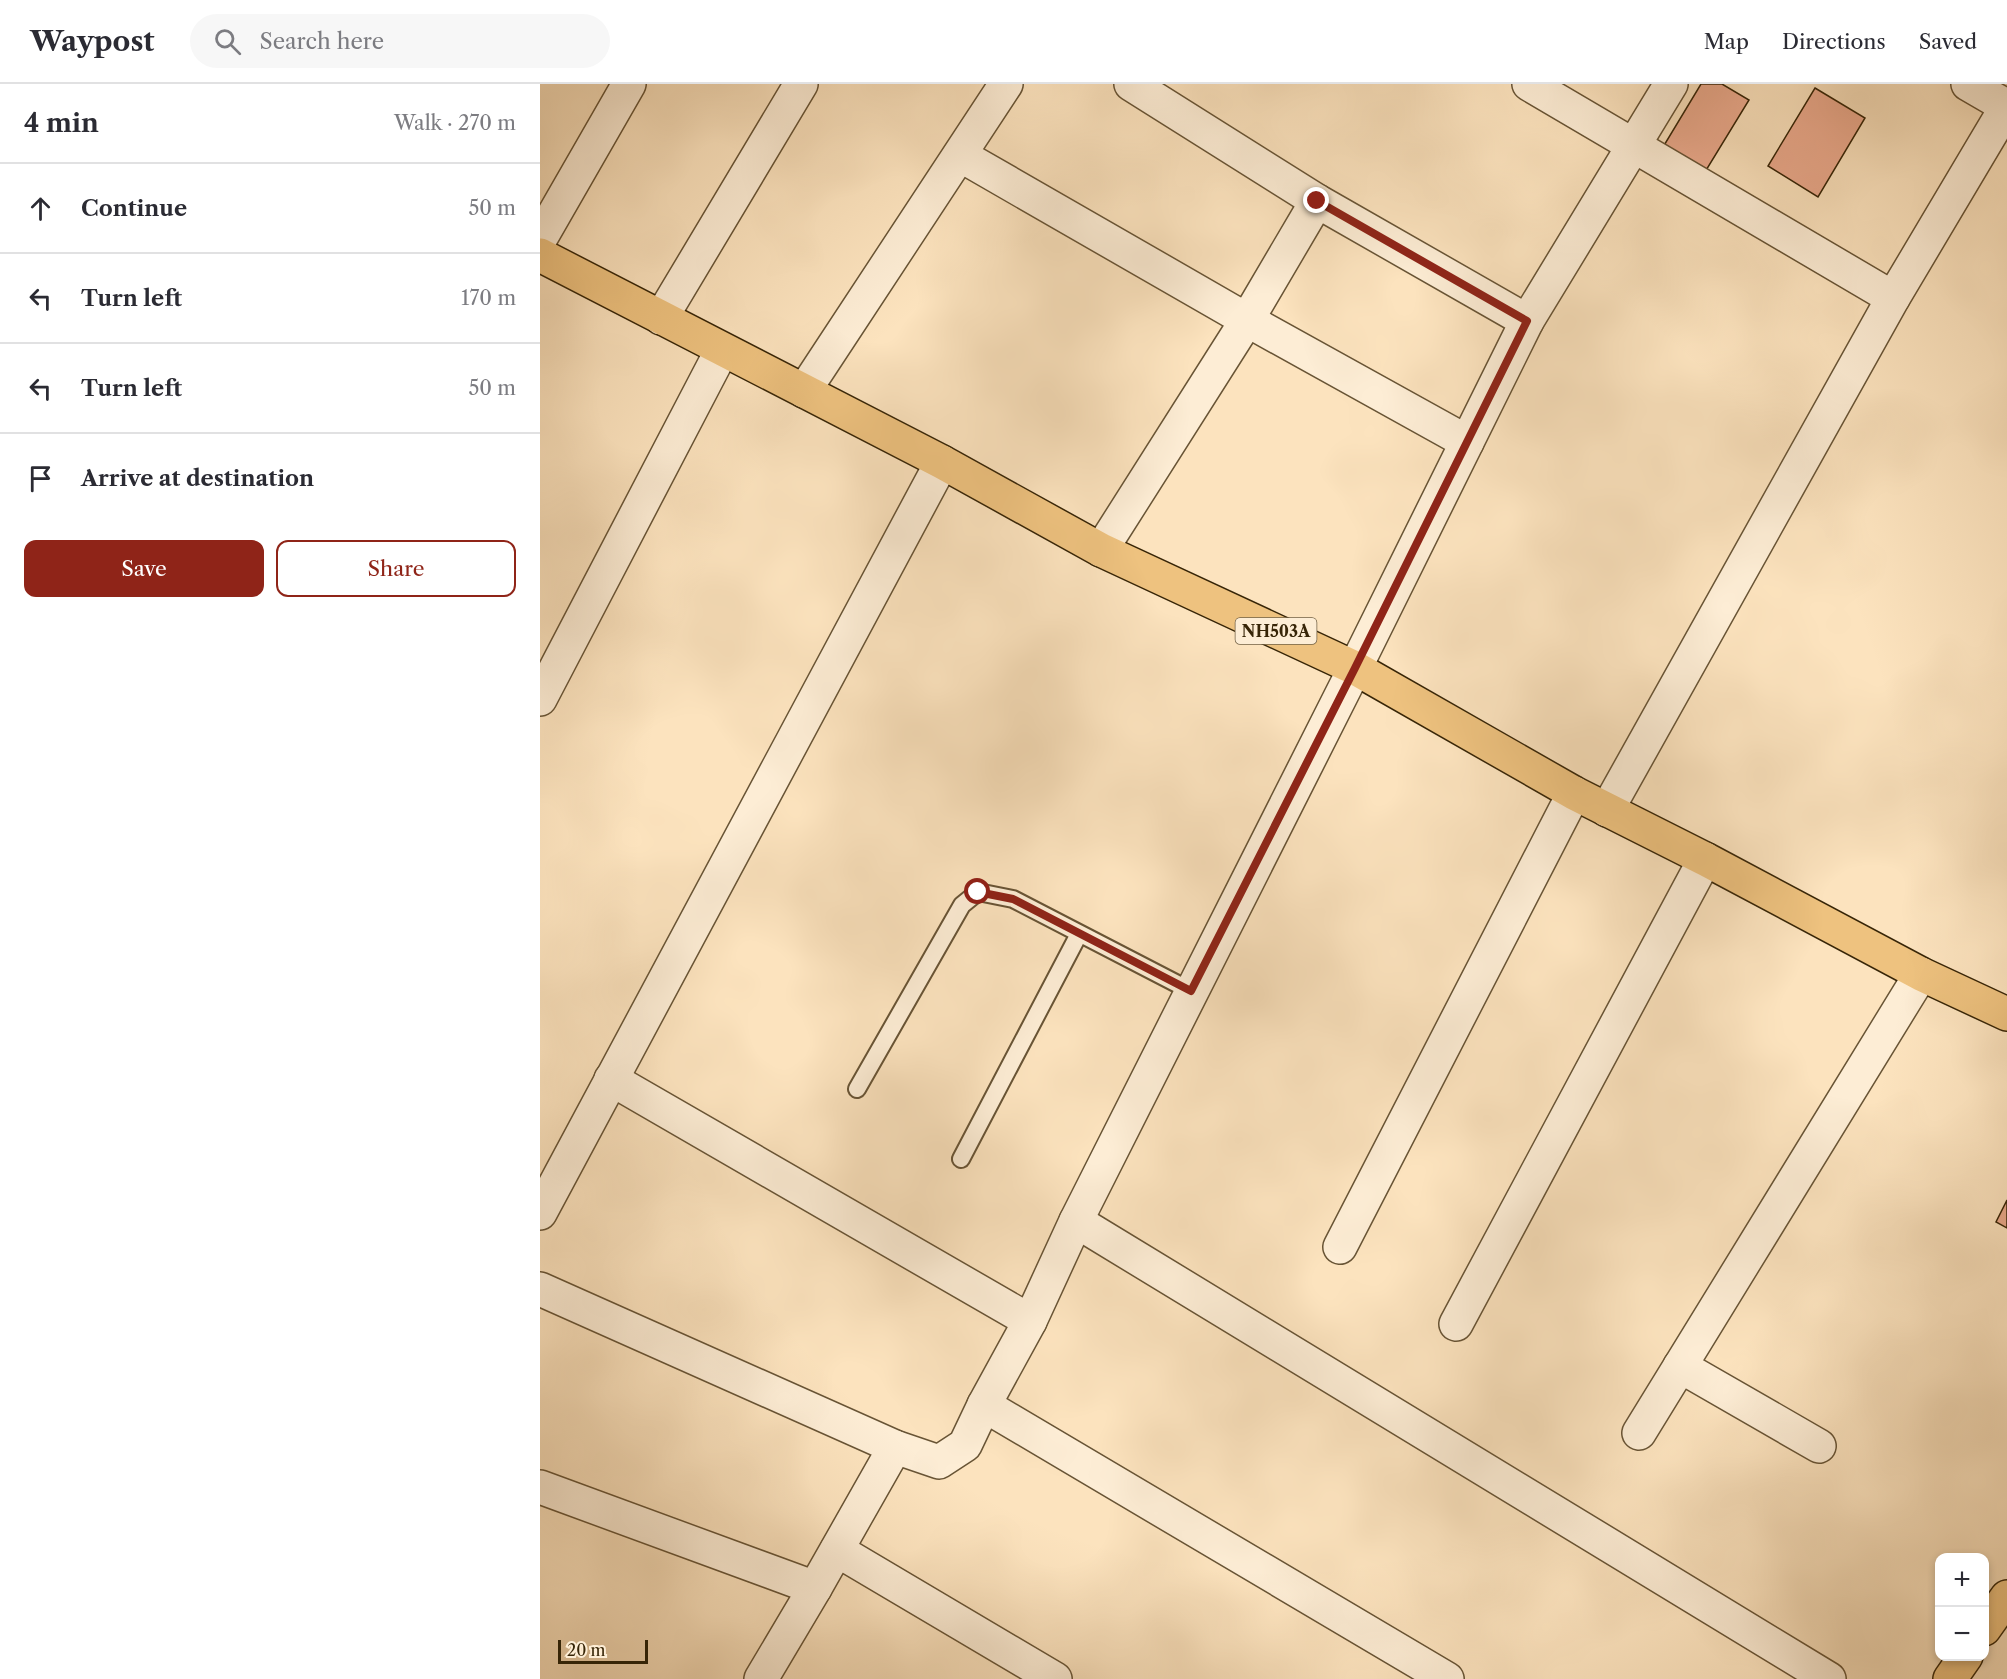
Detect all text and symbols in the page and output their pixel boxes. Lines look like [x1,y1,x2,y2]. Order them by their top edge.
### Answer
search box [190,14,610,68]
text: Waypost [30,24,154,58]
icon: search [211,25,244,58]
text: Search here [259,28,384,55]
text: Map [1704,29,1749,54]
text: Directions [1782,29,1886,54]
text: Saved [1919,29,1977,54]
text: 4 min [24,107,99,139]
text: Walk · 270 m [394,111,516,135]
route end [1303,187,1329,213]
icon: ahead [24,192,57,225]
text: Continue [81,195,187,222]
text: 50 m [469,196,516,220]
icon: left [24,282,57,315]
text: Turn left [81,285,182,312]
text: 170 m [461,286,516,310]
icon: left [24,372,57,405]
text: Turn left [81,375,182,402]
text: 50 m [469,376,516,400]
icon: arrive [24,462,57,495]
text: Arrive at destination [81,465,314,492]
button: Save [24,540,264,597]
button: Share [276,540,516,597]
road number: NH503A [1236,618,1317,644]
route start [964,878,990,904]
map controls [1935,1553,1989,1661]
button: + [1935,1553,1989,1607]
button: − [1935,1607,1989,1661]
scale bar [558,1637,648,1664]
text: 20 m [567,1640,606,1660]

